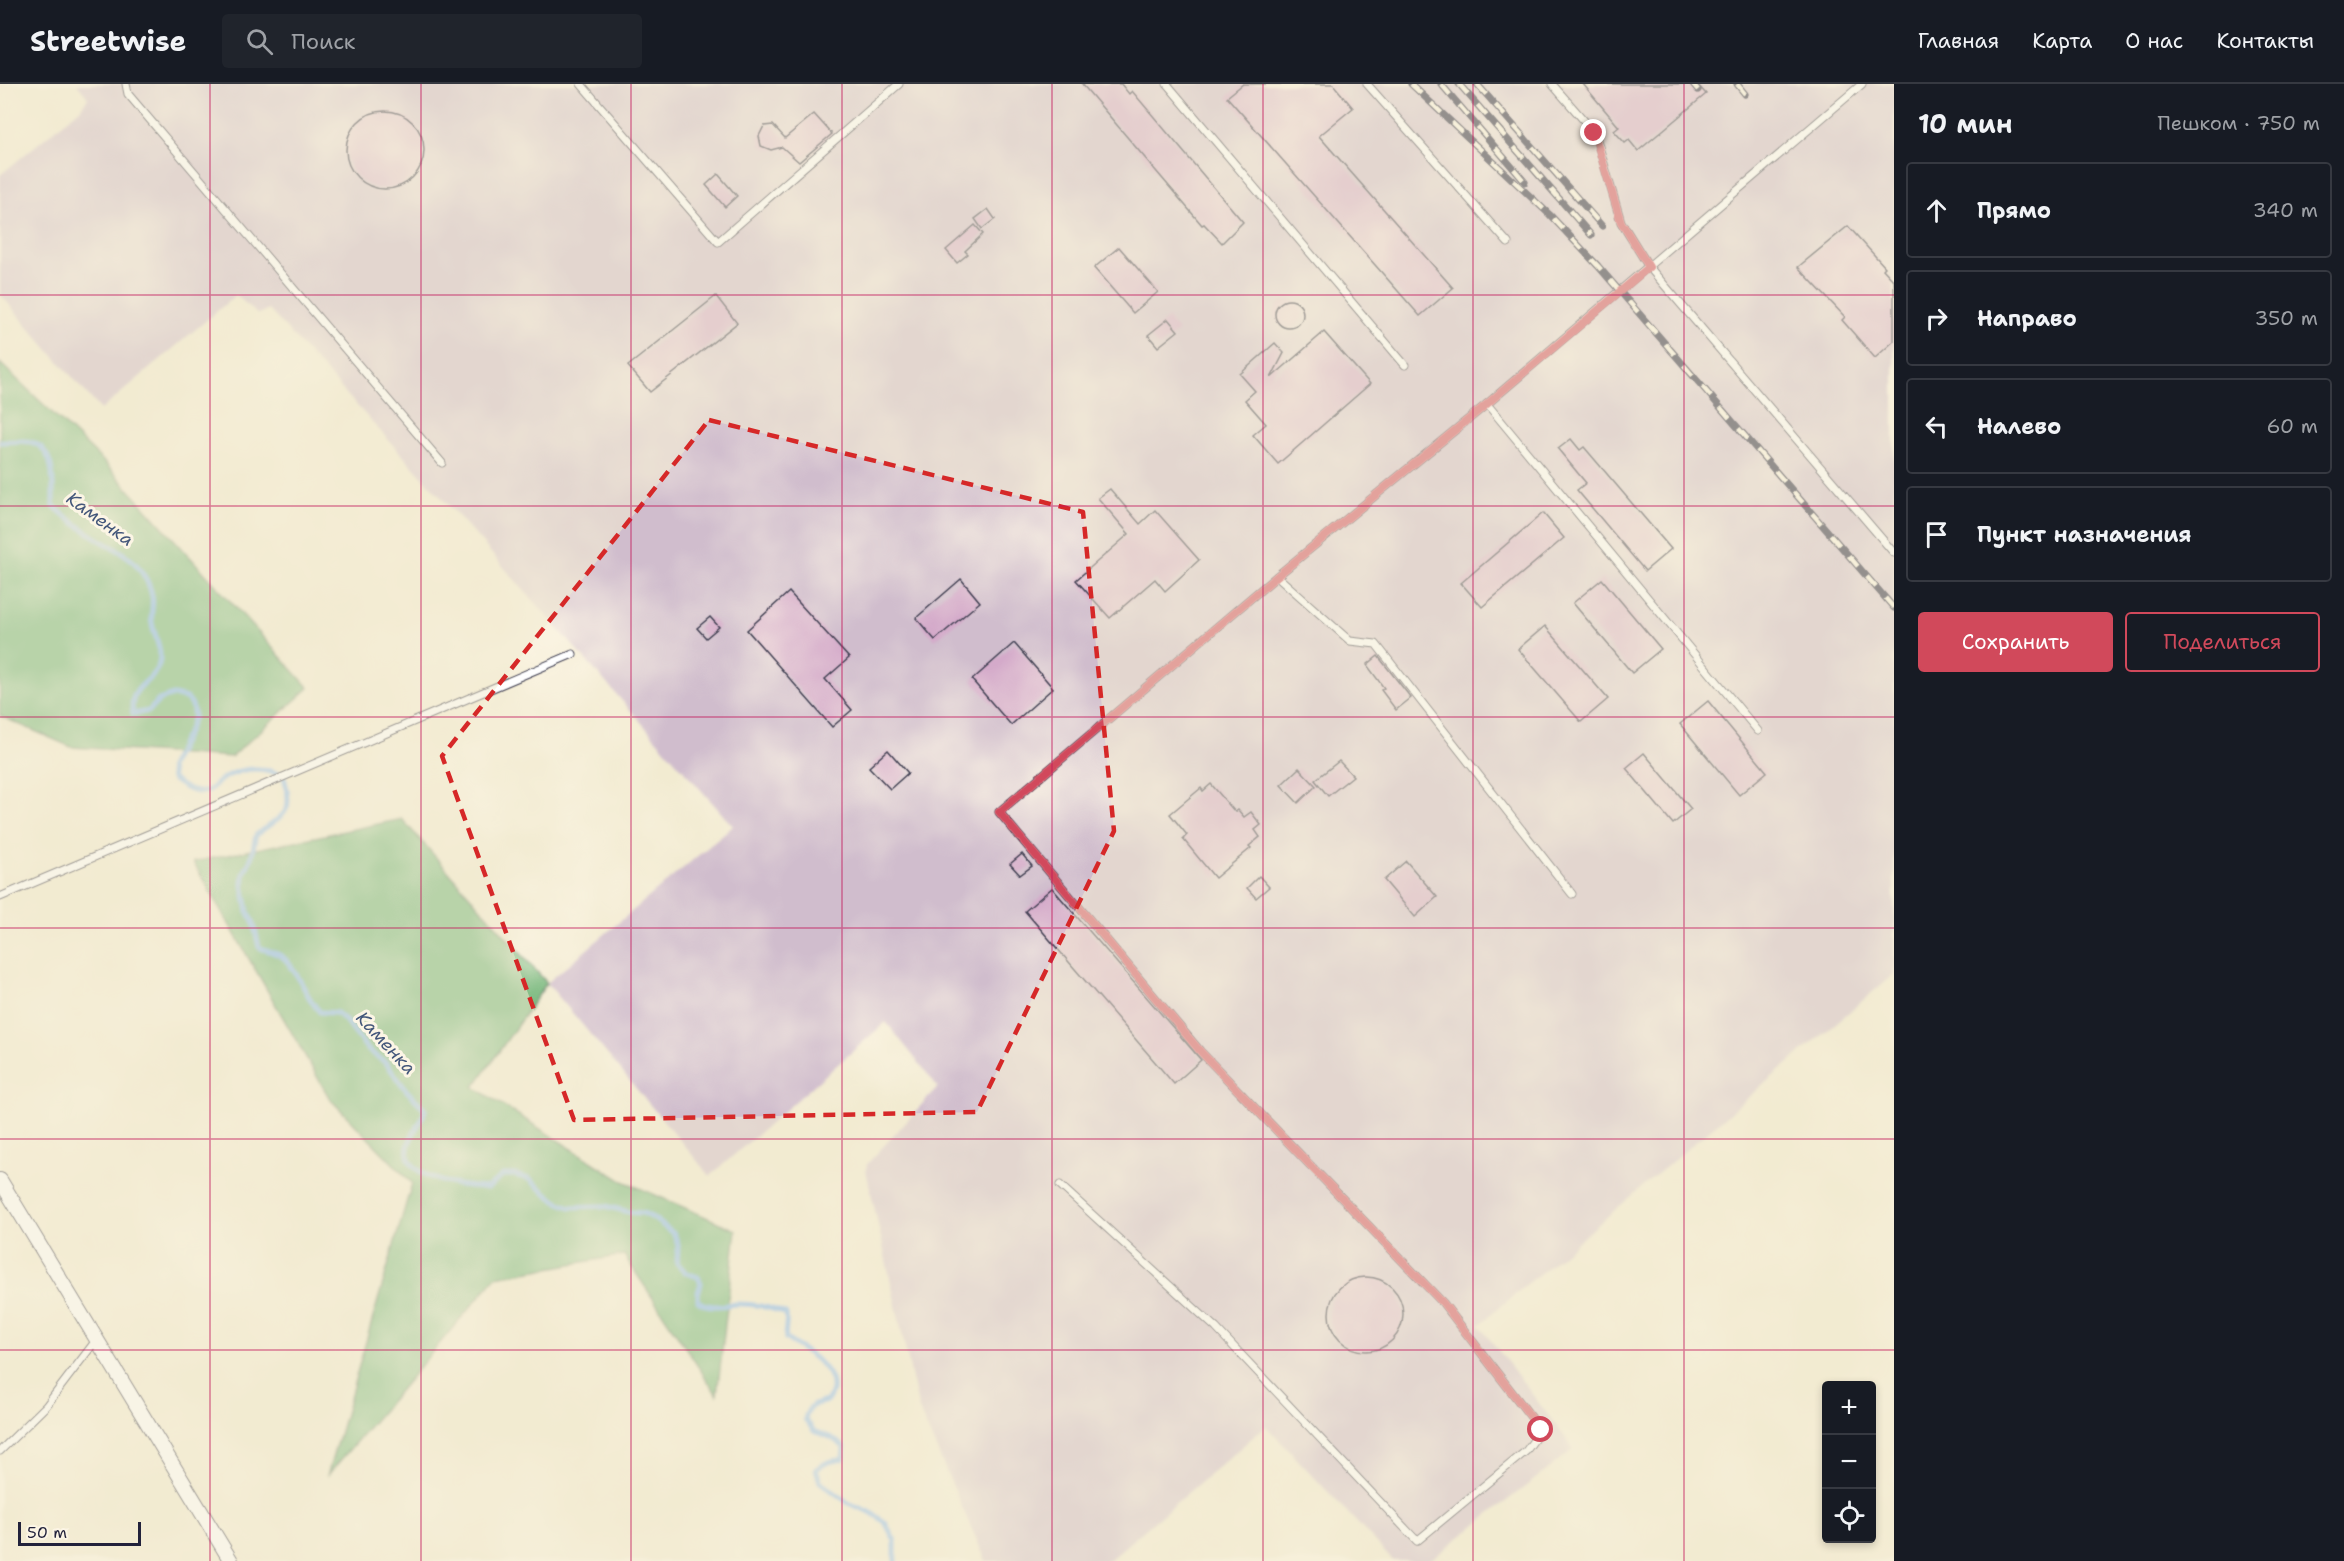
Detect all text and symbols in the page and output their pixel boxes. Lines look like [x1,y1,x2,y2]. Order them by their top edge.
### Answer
search box [222,14,642,68]
text: Streetwise [30,22,186,60]
icon: search [243,25,276,58]
text: Поиск [291,27,356,56]
text: Главная [1918,27,1999,55]
text: Карта [2032,27,2092,55]
text: О нас [2125,27,2183,55]
text: Контакты [2216,27,2314,55]
text: 10 мин [1918,106,2012,141]
text: Пешком · 750 m [2158,110,2320,136]
route end [1580,119,1606,145]
icon: ahead [1920,194,1953,227]
text: Прямо [1977,196,2051,225]
text: 340 m [2253,197,2318,223]
icon: right [1920,302,1953,335]
text: Направо [1977,304,2077,333]
text: 350 m [2254,305,2318,331]
icon: left [1920,410,1953,443]
text: Налево [1977,412,2061,441]
text: 60 m [2266,413,2318,439]
water label: Каменка [61,486,139,552]
icon: arrive [1920,518,1953,551]
text: Пункт назначения [1977,520,2191,549]
button: Сохранить [1918,612,2113,672]
button: Поделиться [2125,612,2320,672]
water label: Каменка [351,1006,421,1080]
map controls [1822,1381,1876,1543]
button: + [1822,1381,1876,1435]
route start [1527,1416,1553,1442]
button: − [1822,1435,1876,1489]
button: locate [1822,1489,1876,1543]
scale bar [18,1519,141,1546]
text: 50 m [27,1522,67,1543]

